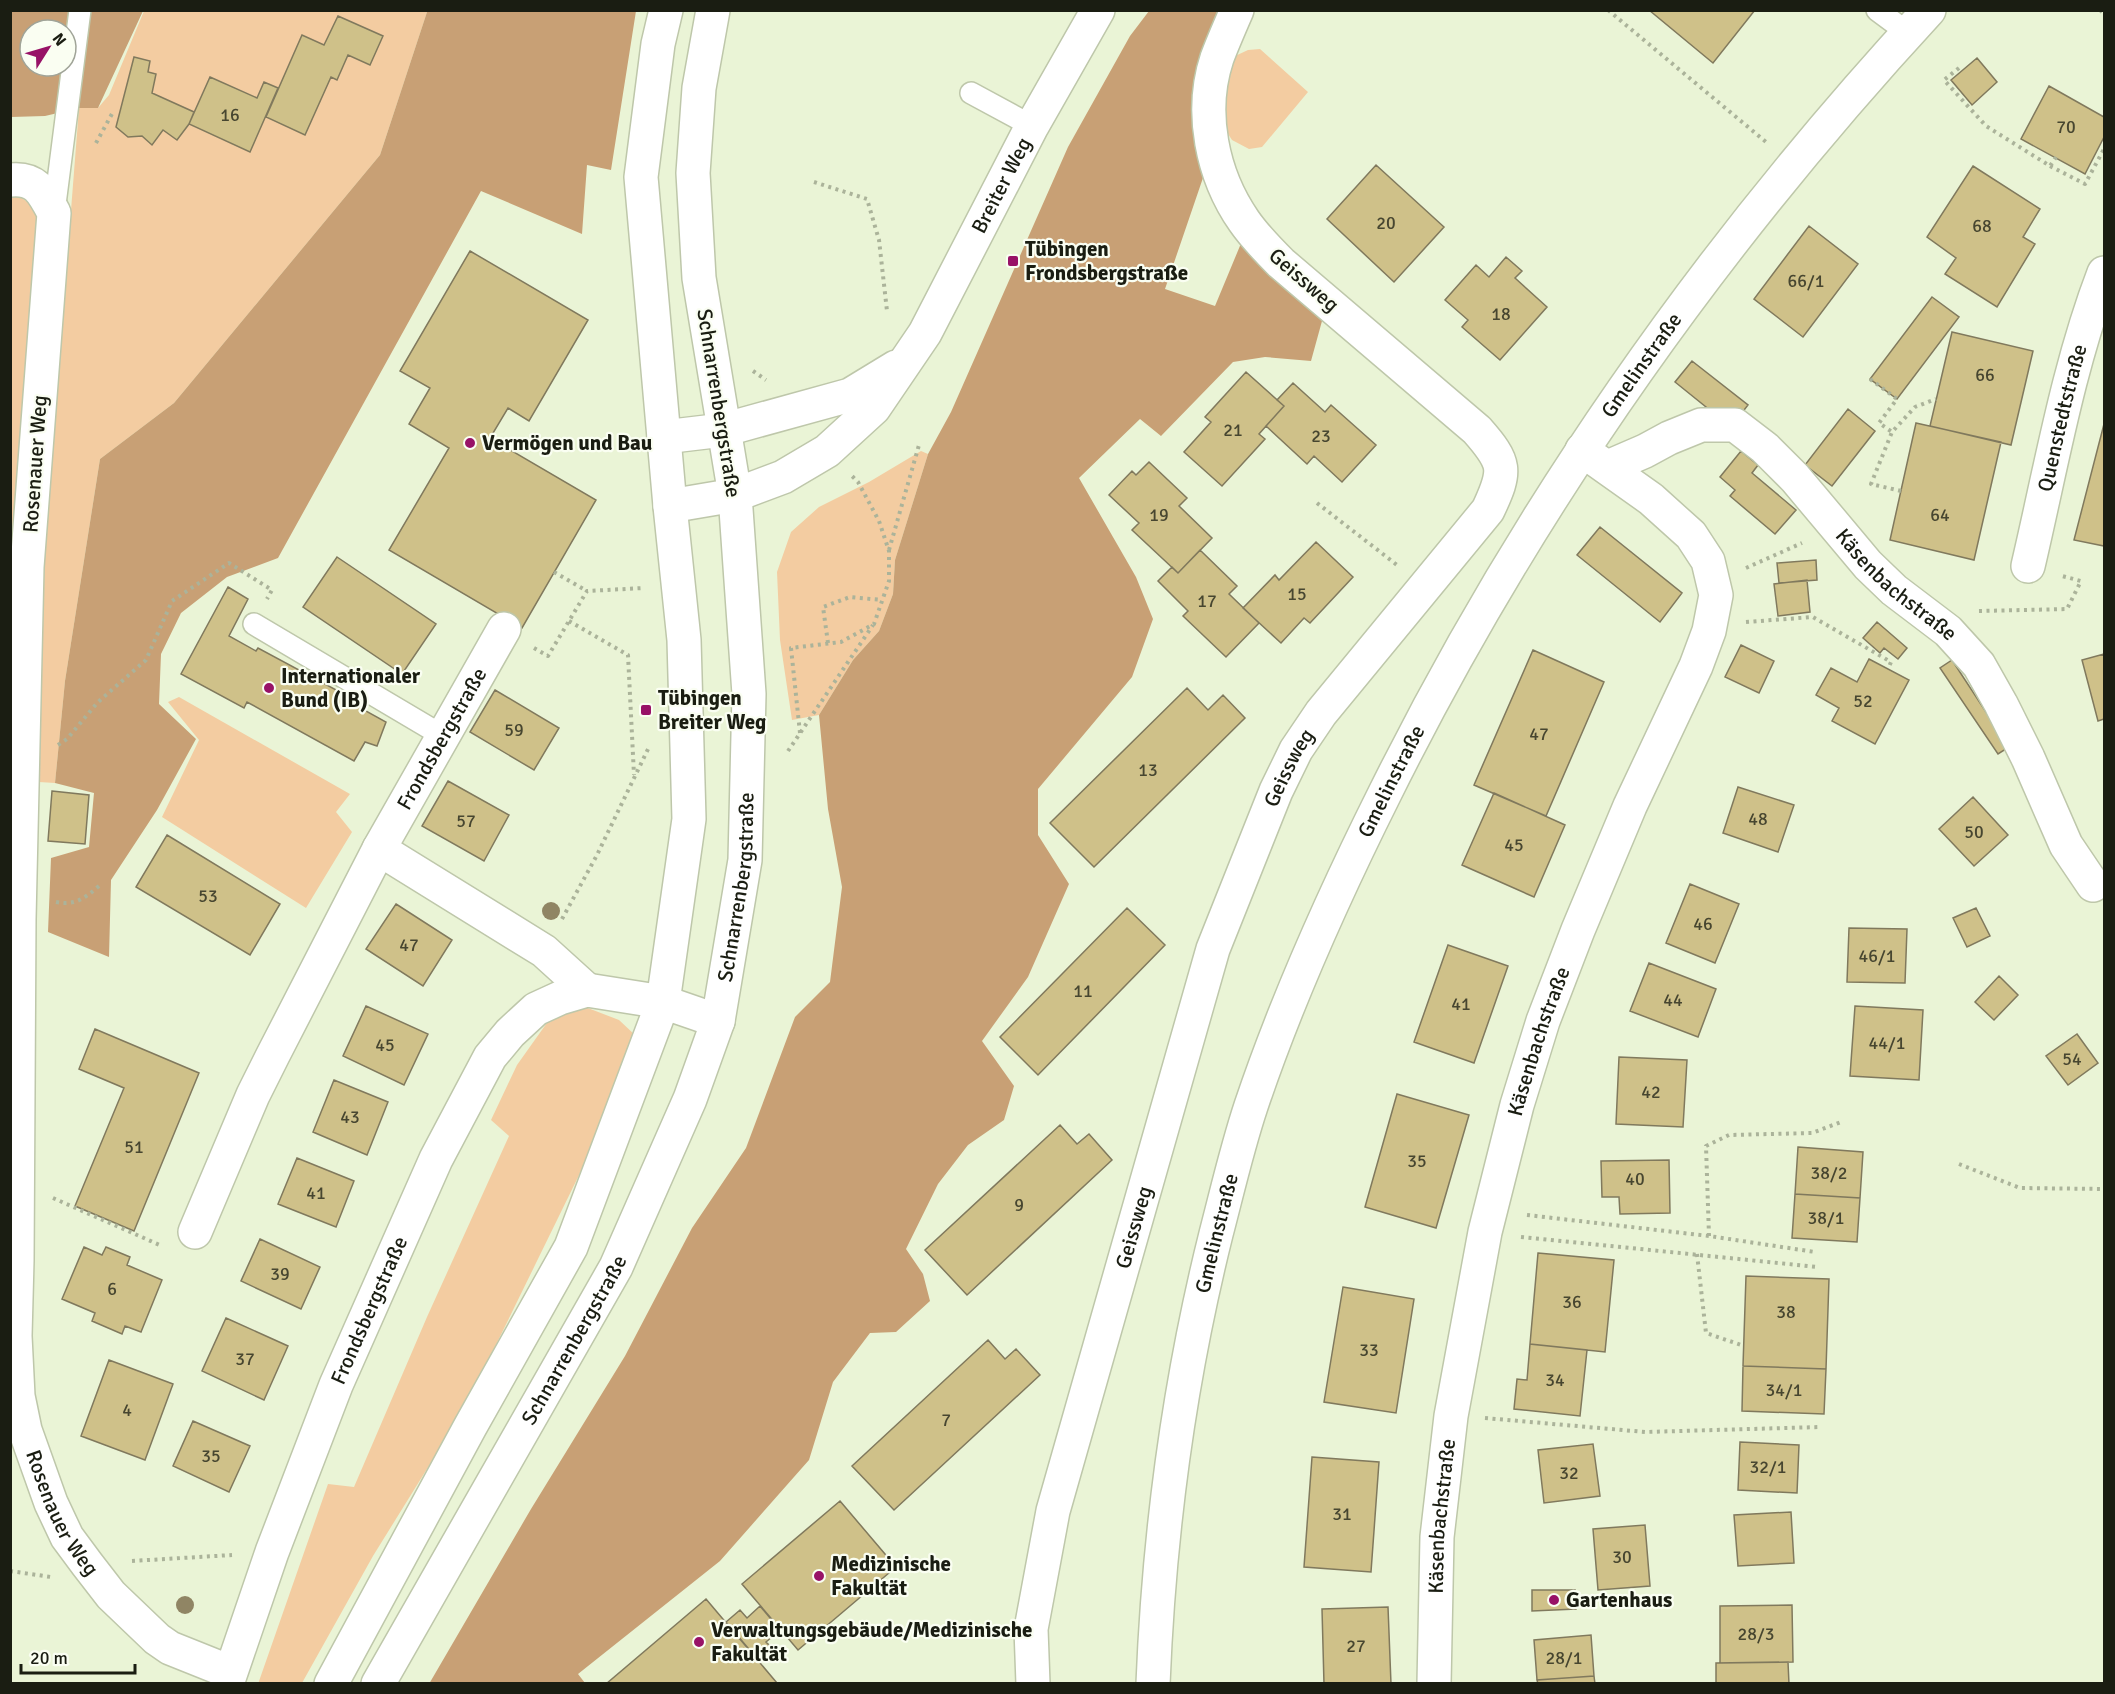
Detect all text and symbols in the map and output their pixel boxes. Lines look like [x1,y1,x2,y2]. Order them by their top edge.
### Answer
north arrow [18,18,78,78]
text: N [48,29,71,50]
house number: 16 [220,104,240,126]
house number: 70 [2056,116,2076,138]
street label: Breiter Weg [966,133,1037,238]
house number: 20 [1376,212,1396,234]
house number: 68 [1972,215,1992,237]
place label: Tübingen Frondsbergstraße [1025,236,1188,286]
street label: Geissweg [1264,242,1344,318]
marker: Tübingen Frondsbergstraße [1006,254,1020,268]
house number: 66/1 [1788,270,1824,292]
house number: 18 [1491,303,1511,325]
street label: Schnarrenbergstraße [691,307,747,499]
street label: Gmelinstraße [1595,308,1687,423]
street label: Quenstedtstraße [2032,341,2093,494]
house number: 66 [1975,364,1995,386]
street label: Rosenauer Weg [17,394,53,534]
house number: 21 [1223,419,1243,441]
house number: 23 [1311,425,1331,447]
place label: Vermögen und Bau [482,430,652,456]
marker: Vermögen und Bau [463,436,477,450]
house number: 19 [1149,504,1169,526]
house number: 64 [1930,504,1950,526]
street label: Käsenbachstraße [1830,523,1963,646]
house number: 15 [1287,583,1307,605]
house number: 17 [1197,590,1217,612]
place label: Internationaler Bund (IB) [281,663,421,713]
street label: Frondsbergstraße [391,663,492,814]
marker: Internationaler Bund (IB) [262,681,276,695]
place label: Tübingen Breiter Weg [658,685,766,735]
house number: 52 [1853,690,1873,712]
marker: Tübingen Breiter Weg [639,703,653,717]
house number: 59 [504,719,524,741]
street label: Gmelinstraße [1352,721,1430,842]
house number: 47 [1529,723,1549,745]
street label: Geissweg [1258,724,1320,810]
house number: 13 [1138,759,1158,781]
street label: Schnarrenbergstraße [712,792,760,984]
house number: 48 [1748,808,1768,830]
house number: 57 [456,810,476,832]
house number: 50 [1964,821,1984,843]
house number: 45 [1504,834,1524,856]
house number: 53 [198,885,218,907]
house number: 46 [1693,913,1713,935]
house number: 47 [399,934,419,956]
house number: 46/1 [1859,945,1895,967]
street label: Käsenbachstraße [1502,963,1576,1119]
house number: 11 [1073,980,1093,1002]
house number: 44 [1663,989,1683,1011]
house number: 41 [1451,993,1471,1015]
house number: 44/1 [1869,1032,1905,1054]
house number: 45 [375,1034,395,1056]
house number: 54 [2062,1048,2082,1070]
house number: 42 [1641,1081,1661,1103]
house number: 43 [340,1106,360,1128]
house number: 51 [124,1136,144,1158]
house number: 35 [1407,1150,1427,1172]
house number: 38/2 [1811,1162,1847,1184]
house number: 40 [1625,1168,1645,1190]
street label: Gmelinstraße [1190,1171,1244,1296]
house number: 41 [306,1182,326,1204]
street label: Geissweg [1110,1183,1158,1272]
house number: 9 [1014,1194,1024,1216]
house number: 38/1 [1808,1207,1844,1229]
street label: Frondsbergstraße [325,1232,413,1388]
street label: Schnarrenbergstraße [516,1251,632,1429]
house number: 39 [270,1263,290,1285]
house number: 6 [107,1278,117,1300]
house number: 36 [1562,1291,1582,1313]
house number: 38 [1776,1301,1796,1323]
house number: 33 [1359,1339,1379,1361]
house number: 37 [235,1348,255,1370]
house number: 34 [1545,1369,1565,1391]
house number: 34/1 [1766,1379,1802,1401]
house number: 4 [122,1399,132,1421]
house number: 7 [941,1409,951,1431]
street label: Käsenbachstraße [1423,1437,1461,1594]
house number: 35 [201,1445,221,1467]
street label: Rosenauer Weg [20,1446,104,1581]
house number: 32/1 [1750,1456,1786,1478]
house number: 32 [1559,1462,1579,1484]
house number: 31 [1332,1503,1352,1525]
house number: 30 [1612,1546,1632,1568]
place label: Medizinische Fakultät [831,1551,951,1601]
marker: Medizinische Fakultät [812,1569,826,1583]
place label: Gartenhaus [1566,1587,1672,1613]
marker: Gartenhaus [1547,1593,1561,1607]
place label: Verwaltungsgebäude/Medizinische Fakultät [711,1617,1033,1667]
house number: 28/3 [1738,1623,1774,1645]
marker: Verwaltungsgebäude/Medizinische Fakultät [692,1635,706,1649]
house number: 27 [1346,1635,1366,1657]
scale bar [21,1637,135,1675]
text: 20 m [30,1647,68,1669]
house number: 28/1 [1546,1647,1582,1669]

